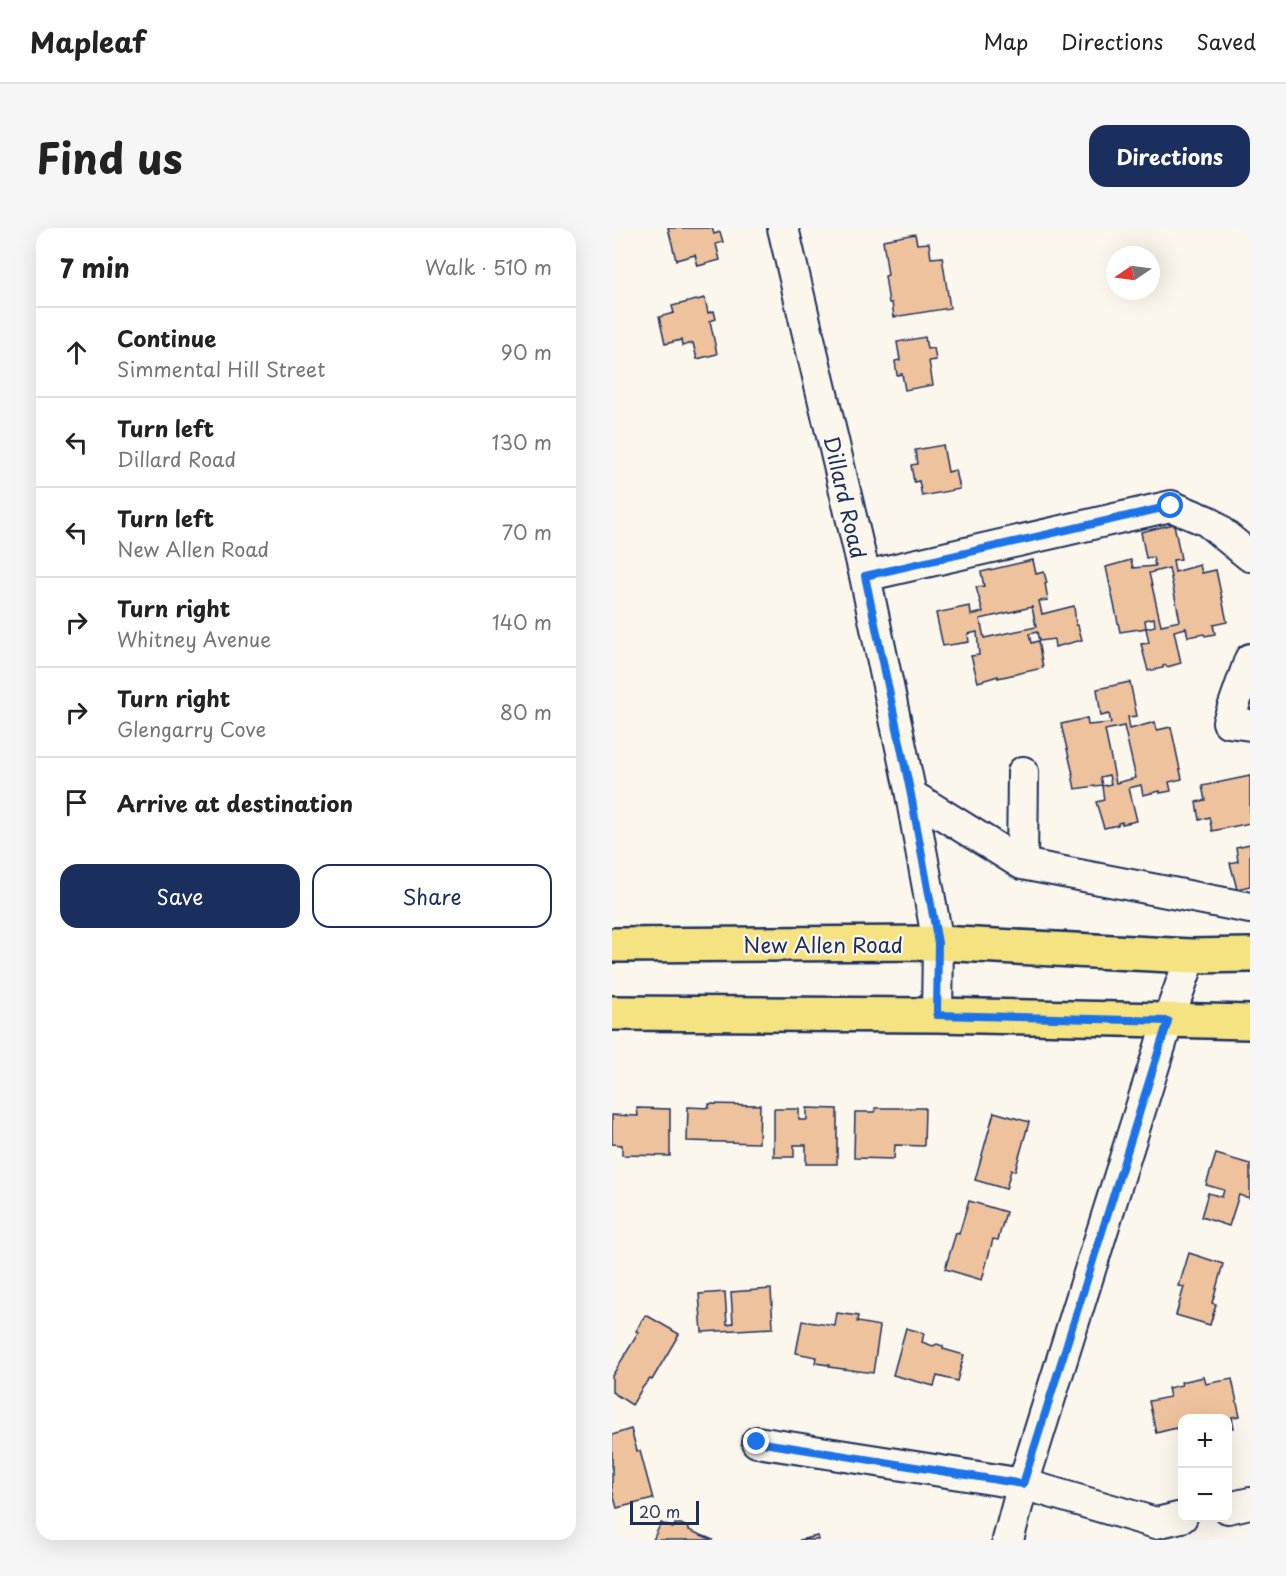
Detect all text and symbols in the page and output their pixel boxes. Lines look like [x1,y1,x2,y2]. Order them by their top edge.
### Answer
text: Mapleaf [30,20,146,63]
text: Map [983,25,1028,57]
text: Directions [1061,25,1163,57]
text: Saved [1196,25,1256,57]
text: Find us [36,125,183,188]
button: Directions [1089,125,1250,187]
north arrow [1106,246,1160,300]
text: 7 min [60,248,130,287]
text: Walk · 510 m [425,252,552,282]
text: Continue [117,321,216,354]
icon: ahead [60,336,93,369]
text: 90 m [501,337,552,367]
text: Simmental Hill Street [117,354,325,384]
text: Turn left [117,411,214,444]
icon: left [60,426,93,459]
text: 130 m [492,427,552,457]
street label: Dillard Road [816,432,876,562]
text: Dillard Road [117,444,236,474]
route start [1157,492,1183,518]
text: Turn left [117,501,214,534]
icon: left [60,516,93,549]
text: 70 m [502,517,552,547]
text: New Allen Road [117,534,269,564]
text: Turn right [117,591,230,624]
icon: right [60,606,93,639]
text: 140 m [492,607,552,637]
text: Whitney Avenue [117,624,271,654]
text: Turn right [117,681,230,714]
icon: right [60,696,93,729]
text: 80 m [500,697,552,727]
text: Glengarry Cove [117,714,266,744]
icon: arrive [60,786,93,819]
text: Arrive at destination [117,786,353,819]
button: Save [60,864,300,928]
button: Share [312,864,552,928]
street label: New Allen Road [743,928,903,960]
map controls [1178,1414,1232,1522]
button: + [1178,1414,1232,1468]
route end [743,1428,769,1454]
button: − [1178,1468,1232,1522]
scale bar [630,1498,699,1526]
text: 20 m [639,1499,680,1523]

